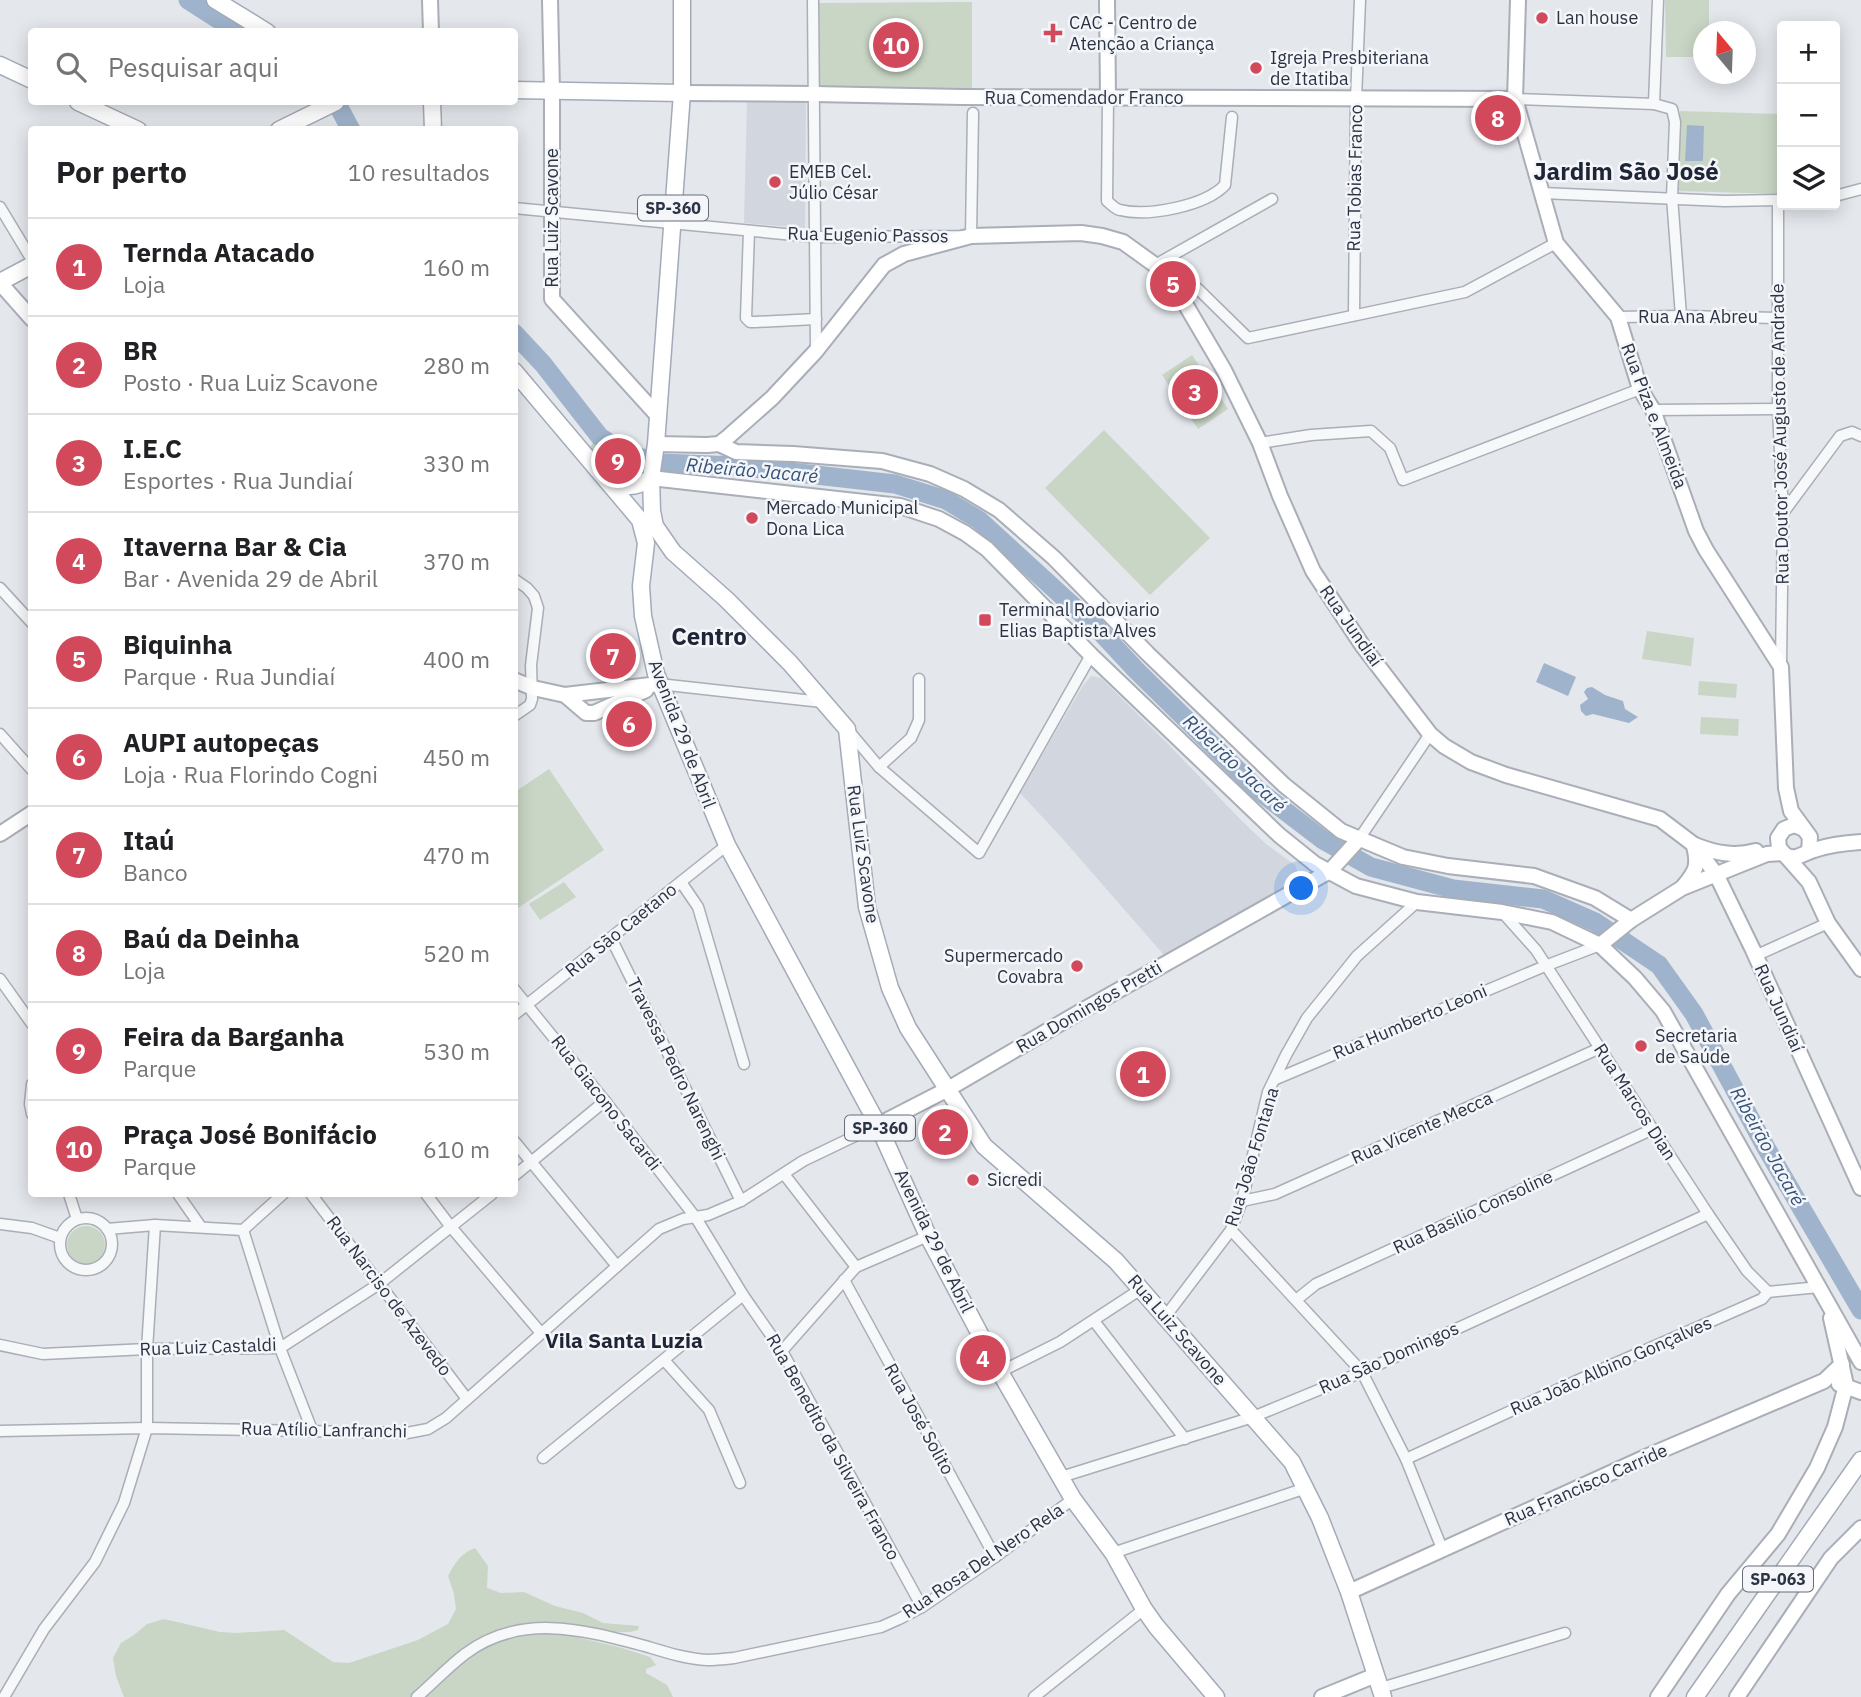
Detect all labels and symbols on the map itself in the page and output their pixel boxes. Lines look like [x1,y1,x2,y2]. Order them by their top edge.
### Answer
place label: Lan house [1556,6,1638,29]
marker: Lan house [1534,10,1550,26]
place label: CAC - Centro de Atenção a Criança [1069,11,1215,55]
pin: 10 [873,19,919,71]
north arrow [1693,21,1756,84]
marker: CAC - Centro de Atenção a Criança [1043,23,1063,43]
place label: Igreja Presbiteriana de Itatiba [1270,46,1429,90]
marker: Igreja Presbiteriana de Itatiba [1248,60,1264,76]
street label: Rua Comendador Franco [984,86,1184,109]
pin: 8 [1475,92,1521,144]
street label: Rua Tobias Franco [1342,104,1367,252]
street label: Rua Luiz Scavone [540,148,563,288]
district label: Jardim São José [1533,155,1719,187]
place label: EMEB Cel. Júlio César [789,160,879,204]
marker: EMEB Cel. Júlio César [767,174,783,190]
road number: SP-360 [638,196,708,220]
street label: Rua Eugenio Passos [787,222,949,247]
pin: 5 [1150,258,1196,310]
street label: Rua Doutor José Augusto de Andrade [1765,283,1794,585]
street label: Rua Ana Abreu [1638,305,1758,328]
street label: Rua Piza e Almeida [1616,340,1693,492]
pin: 3 [1172,366,1218,418]
pin: 9 [595,435,641,487]
water label: Ribeirão Jacaré [685,452,819,488]
place label: Mercado Municipal Dona Lica [766,496,919,540]
marker: Mercado Municipal Dona Lica [744,510,760,526]
street label: Rua Jundiaí [1315,580,1388,671]
place label: Terminal Rodoviario Elias Baptista Alves [999,598,1160,642]
marker: Terminal Rodoviario Elias Baptista Alves [977,612,993,628]
district label: Centro [671,620,747,652]
pin: 7 [590,630,636,682]
street label: Avenida 29 de Abril [644,656,721,811]
pin: 6 [606,698,652,750]
water label: Ribeirão Jacaré [1178,709,1292,817]
street label: Rua Luiz Scavone [842,783,885,925]
your location [1284,871,1318,905]
street label: Rua São Caetano [560,878,681,982]
place label: Supermercado Covabra [944,944,1063,988]
street label: Rua Domingos Pretti [1012,955,1166,1058]
marker: Supermercado Covabra [1069,958,1085,974]
street label: Rua Jundiaí [1750,960,1809,1056]
street label: Travessa Pedro Narenghi [622,974,731,1164]
street label: Rua Humberto Leoni [1329,979,1490,1064]
place label: Secretaria de Saúde [1655,1024,1738,1068]
street label: Rua Giacono Sacardi [546,1030,667,1175]
marker: Secretaria de Saúde [1633,1038,1649,1054]
street label: Rua Marcos Dian [1589,1039,1682,1165]
pin: 1 [1120,1048,1166,1100]
water label: Ribeirão Jacaré [1725,1082,1811,1210]
street label: Rua João Fontana [1219,1084,1284,1229]
street label: Rua Vicente Mecca [1347,1086,1497,1169]
pin: 2 [922,1106,968,1158]
road number: SP-360 [845,1116,915,1140]
street label: Rua Basilio Consoline [1389,1164,1557,1259]
street label: Avenida 29 de Abril [890,1165,979,1317]
place label: Sicredi [987,1168,1042,1191]
marker: Sicredi [965,1172,981,1188]
street label: Rua Narciso de Azevedo [322,1211,457,1380]
street label: Rua Luiz Scavone [1123,1269,1232,1390]
street label: Rua João Albino Gonçalves [1506,1311,1715,1420]
street label: Rua São Domingos [1315,1316,1462,1399]
district label: Vila Santa Luzia [545,1326,703,1354]
street label: Rua Benedito da Silveira Franco [761,1329,905,1564]
pin: 4 [960,1332,1006,1384]
street label: Rua Luiz Castaldi [139,1333,277,1360]
street label: Rua José Solito [879,1359,960,1479]
street label: Rua Atílio Lanfranchi [241,1417,407,1442]
street label: Rua Francisco Carride [1501,1438,1671,1531]
street label: Rua Rosa Del Nero Rela [898,1498,1068,1623]
road number: SP-063 [1743,1567,1813,1592]

